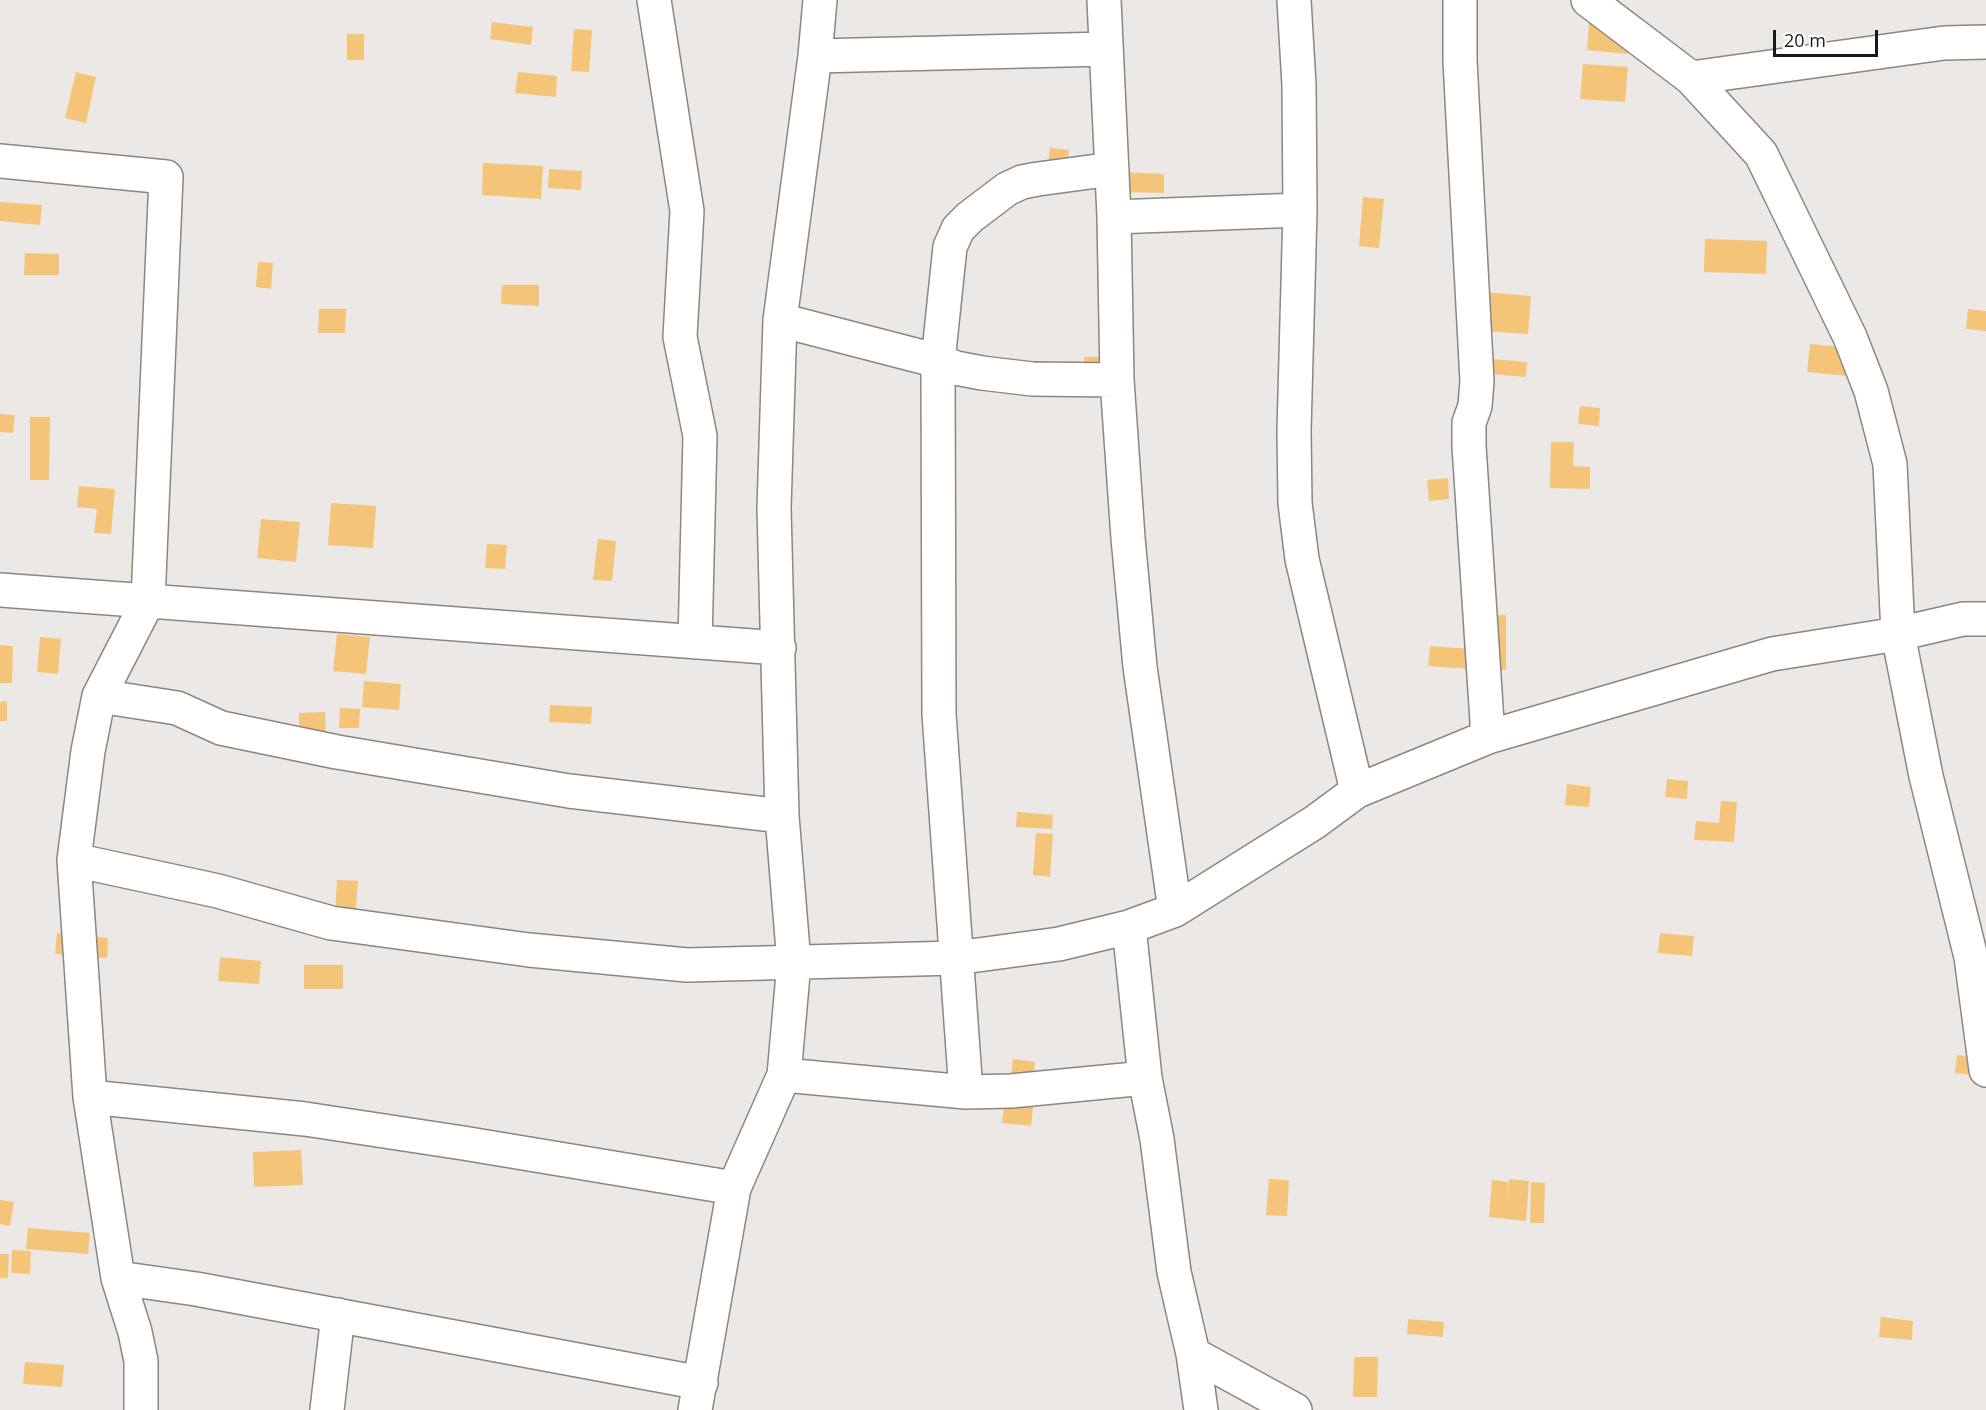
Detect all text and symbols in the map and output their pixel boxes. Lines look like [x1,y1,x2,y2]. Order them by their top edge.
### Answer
scale bar [1776,18,1881,56]
text: 20 m [1784,28,1826,52]

